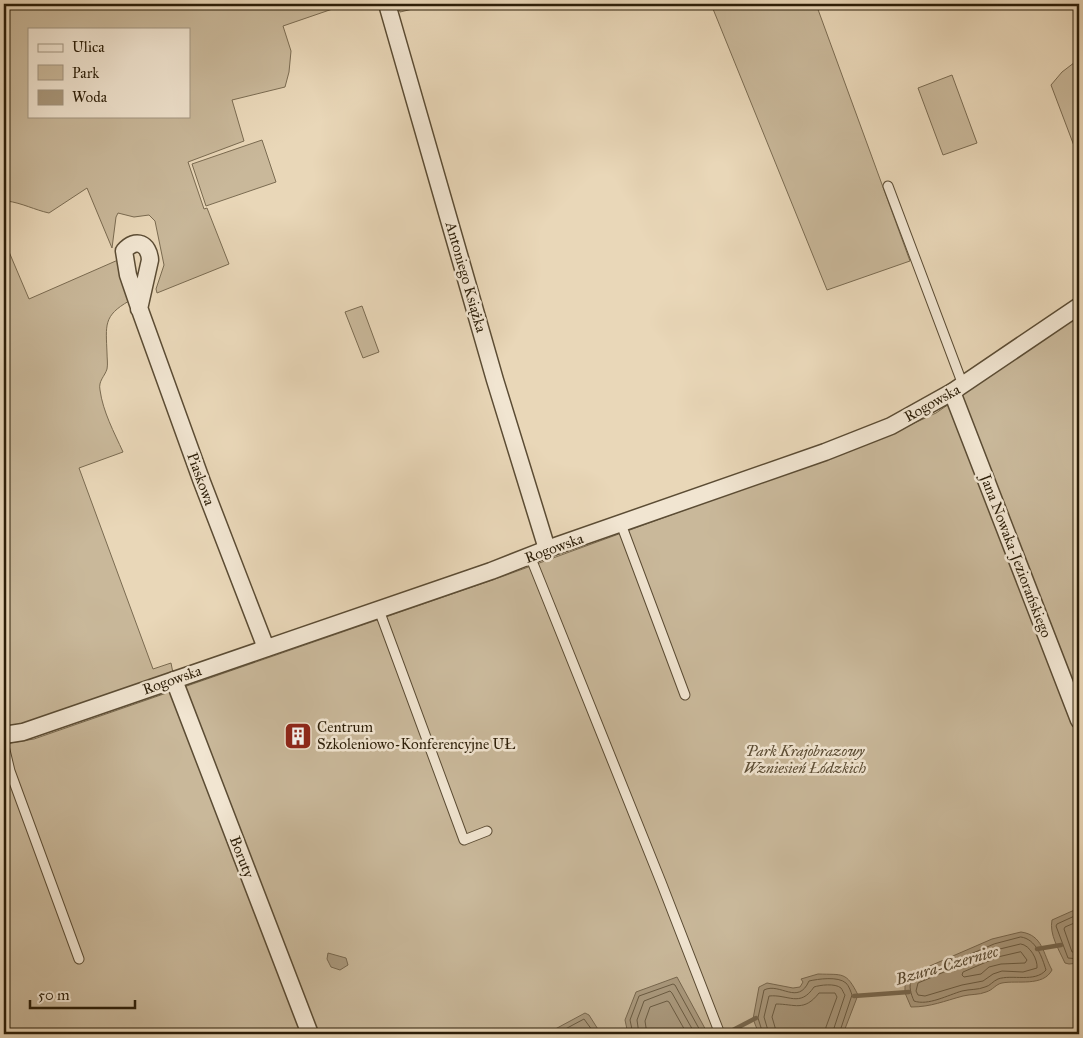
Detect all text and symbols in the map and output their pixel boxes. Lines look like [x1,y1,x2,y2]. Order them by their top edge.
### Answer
legend [28,28,190,118]
text: Ulica [72,38,105,56]
text: Park [72,64,99,82]
text: Woda [72,88,108,106]
street label: Antoniego Książka [441,219,491,335]
street label: Rogowska [901,380,964,426]
street label: Piaskowa [183,450,219,509]
street label: Jana Nowaka-Jeziorańskiego [975,470,1056,641]
street label: Rogowska [522,529,586,567]
street label: Rogowska [140,661,205,698]
place label: Centrum Szkoleniowo-Konferencyjne UŁ [317,718,515,753]
building icon: Centrum Szkoleniowo-Konferencyjne UŁ [283,721,313,751]
park label: Park Krajobrazowy Wzniesień Łódzkich [744,742,867,777]
street label: Boruty [226,833,259,881]
water label: Bzura-Czerniec [893,941,1002,989]
scale bar [30,978,135,1010]
text: 50 m [38,986,70,1004]

